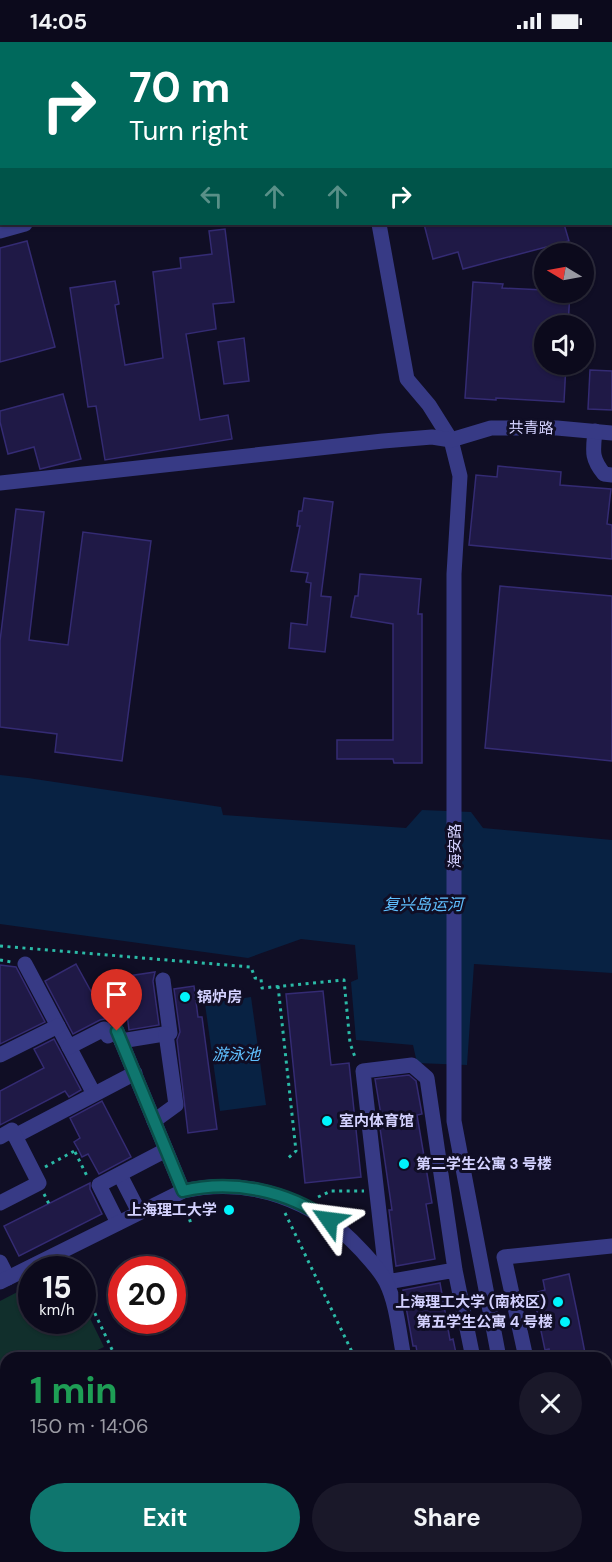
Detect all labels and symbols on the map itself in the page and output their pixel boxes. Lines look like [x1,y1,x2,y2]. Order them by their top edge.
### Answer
north arrow [534,243,594,303]
street label: 共青路 [508,418,554,438]
street label: 海安路 [445,823,465,869]
water label: 复兴岛运河 [383,894,466,915]
pin [91,969,142,1031]
place label: 锅炉房 [197,987,242,1007]
marker: 锅炉房 [178,990,192,1004]
water label: 游泳池 [212,1044,262,1065]
place label: 室内体育馆 [339,1111,414,1131]
marker: 室内体育馆 [320,1114,334,1128]
place label: 第二学生公寓 3 号楼 [416,1154,552,1174]
marker: 第二学生公寓 3 号楼 [397,1157,411,1171]
position arrow [297,1188,361,1252]
place label: 上海理工大学 [127,1200,217,1220]
marker: 上海理工大学 [222,1203,236,1217]
speed limit sign: 20 [108,1256,186,1334]
place label: 上海理工大学 (南校区) [395,1292,546,1312]
marker: 上海理工大学 (南校区) [551,1295,565,1309]
place label: 第五学生公寓 4 号楼 [416,1312,553,1332]
marker: 第五学生公寓 4 号楼 [558,1315,572,1329]

